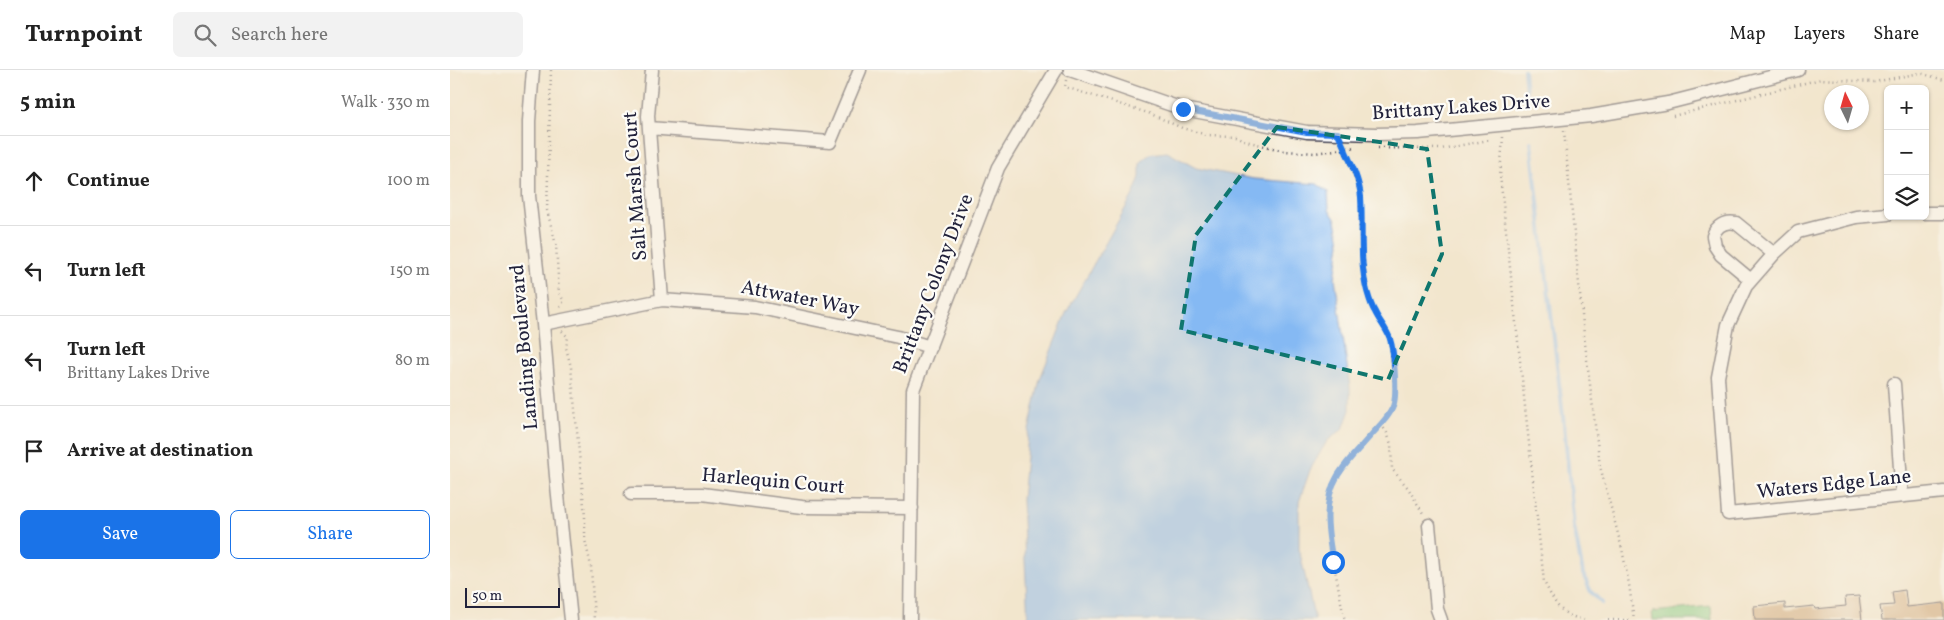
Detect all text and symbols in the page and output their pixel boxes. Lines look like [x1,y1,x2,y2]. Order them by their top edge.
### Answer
search box [173,12,523,57]
text: Turnpoint [25,18,143,52]
icon: search [191,21,219,49]
text: Search here [231,22,328,48]
text: Map [1729,22,1765,47]
text: Layers [1793,22,1845,47]
text: Share [1873,22,1919,47]
north arrow [1824,85,1869,130]
map controls [1884,85,1929,220]
button: + [1884,85,1929,130]
text: 5 min [20,88,76,117]
street label: Brittany Lakes Drive [1371,88,1551,128]
text: Walk · 330 m [341,92,430,114]
route end [1172,98,1195,121]
street label: Salt Marsh Court [617,110,655,262]
button: − [1884,130,1929,175]
icon: ahead [20,167,48,195]
text: Continue [67,168,150,194]
text: 100 m [387,170,430,192]
button: layers [1884,175,1929,220]
street label: Brittany Colony Drive [887,190,981,378]
icon: left [20,257,48,285]
text: Turn left [67,258,146,284]
text: 150 m [389,260,430,282]
street label: Landing Boulevard [504,263,546,431]
street label: Attwater Way [739,274,862,324]
text: Turn left [67,337,146,363]
icon: left [20,347,48,375]
text: 80 m [395,350,430,372]
text: Brittany Lakes Drive [67,363,210,385]
icon: arrive [20,437,48,465]
text: Arrive at destination [67,438,253,464]
street label: Harlequin Court [700,462,846,502]
street label: Waters Edge Lane [1755,463,1913,507]
button: Save [20,510,220,559]
button: Share [230,510,430,559]
route start [1322,551,1345,574]
scale bar [465,585,560,608]
text: 50 m [472,587,502,606]

